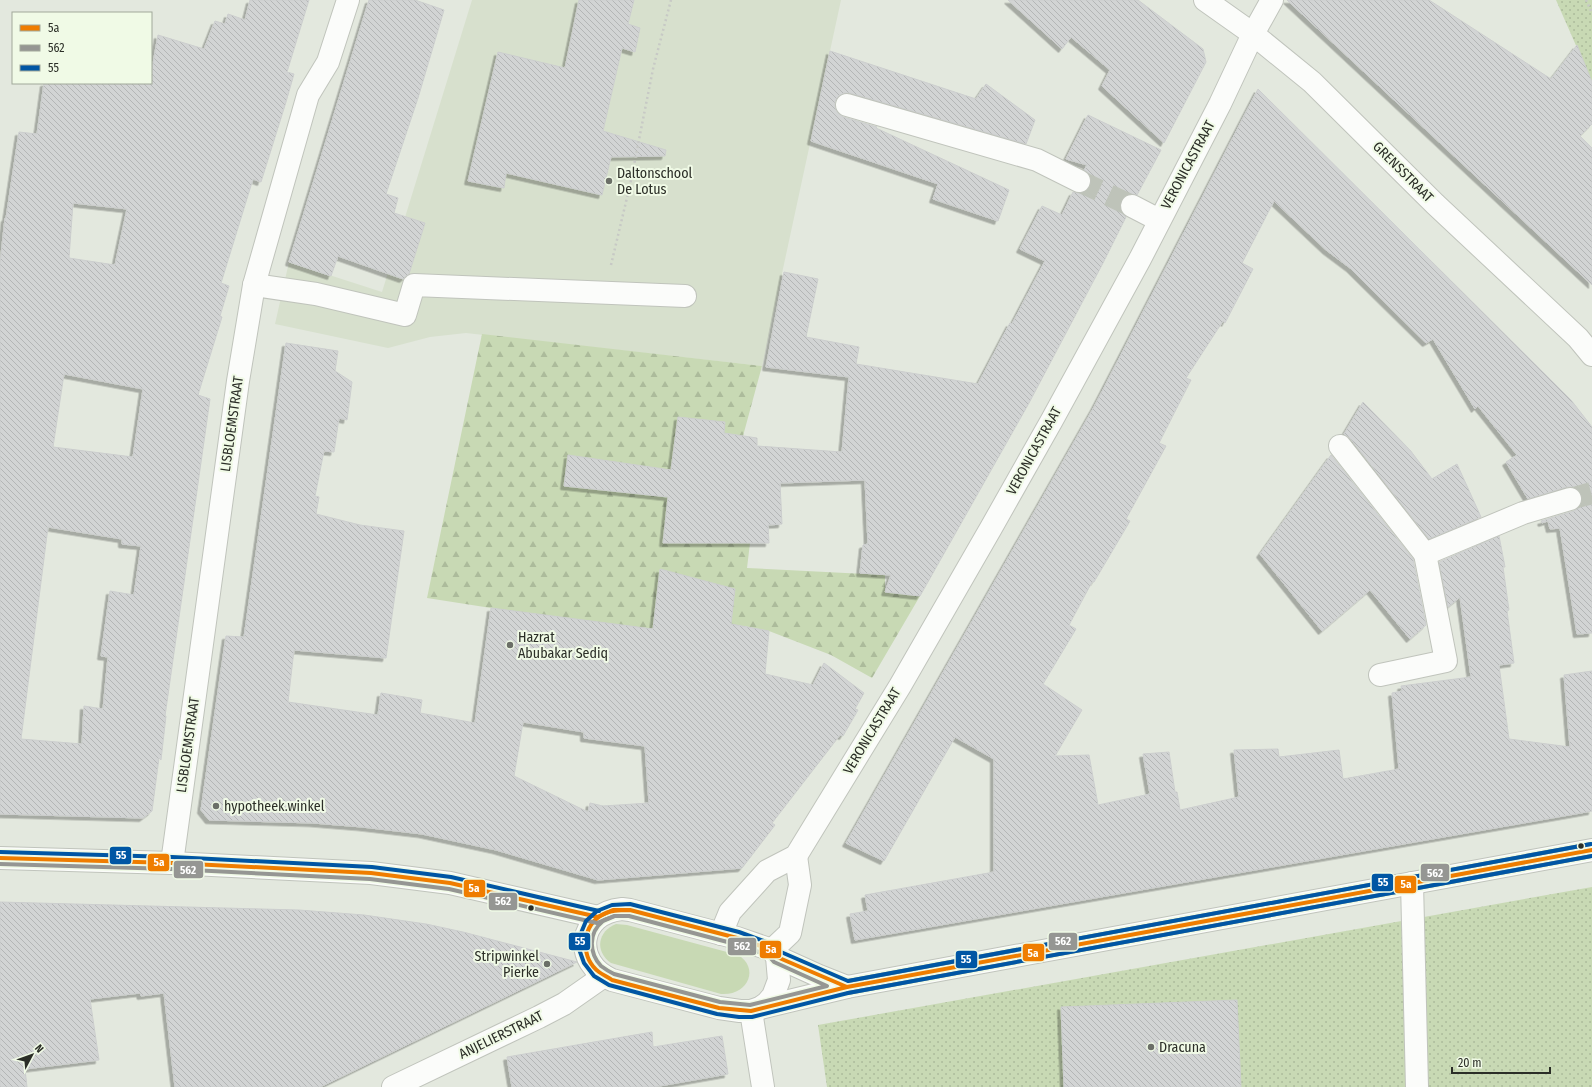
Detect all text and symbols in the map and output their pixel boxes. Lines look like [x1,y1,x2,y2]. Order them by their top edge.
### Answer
legend [12,12,152,84]
text: 5a [48,21,60,35]
text: 562 [48,41,65,55]
text: 55 [48,61,59,75]
street label: VERONICASTRAAT [1158,117,1219,212]
street label: GRENSSTRAAT [1369,138,1437,206]
place label: Daltonschool De Lotus [617,165,693,198]
marker: Daltonschool De Lotus [604,176,614,186]
street label: LISBLOEMSTRAAT [217,375,247,473]
street label: VERONICASTRAAT [1003,404,1065,498]
place label: Hazrat Abubakar Sediq [518,629,608,662]
marker: Hazrat Abubakar Sediq [505,640,515,650]
street label: VERONICASTRAAT [840,684,905,777]
street label: LISBLOEMSTRAAT [173,696,203,794]
place label: hypotheek.winkel [224,798,325,815]
marker: hypotheek.winkel [211,801,221,811]
unlabelled marker [1576,841,1586,851]
line badge: 55 [109,846,132,865]
text: 55 [116,849,127,862]
line badge: 5a [147,853,170,872]
text: 5a [154,856,165,869]
line badge: 562 [173,860,204,879]
line badge: 562 [1420,863,1450,882]
text: 562 [180,864,196,877]
text: 562 [1427,867,1443,880]
line badge: 55 [1371,873,1394,892]
line badge: 5a [1394,875,1417,894]
text: 55 [1378,876,1389,889]
text: 5a [1401,878,1412,891]
line badge: 5a [463,879,486,898]
text: 5a [469,882,480,895]
line badge: 562 [488,892,518,911]
text: 562 [495,895,511,908]
unlabelled marker [526,903,536,913]
line badge: 55 [568,932,591,951]
line badge: 562 [1048,932,1078,951]
text: 55 [575,935,586,948]
text: 562 [1055,935,1071,948]
line badge: 562 [727,937,757,956]
text: 562 [734,940,750,953]
line badge: 5a [759,940,782,959]
text: 5a [766,943,777,956]
line badge: 5a [1022,943,1045,962]
text: 5a [1028,947,1039,960]
place label: Stripwinkel Pierke [475,948,539,981]
line badge: 55 [955,950,978,969]
text: 55 [961,953,972,966]
marker: Stripwinkel Pierke [542,959,552,969]
street label: ANJELIERSTRAAT [456,1007,546,1063]
north arrow [12,1035,52,1075]
place label: Dracuna [1159,1039,1206,1056]
text: N [32,1042,46,1056]
marker: Dracuna [1146,1042,1156,1052]
scale bar [1452,1049,1550,1075]
text: 20 m [1458,1056,1482,1070]

